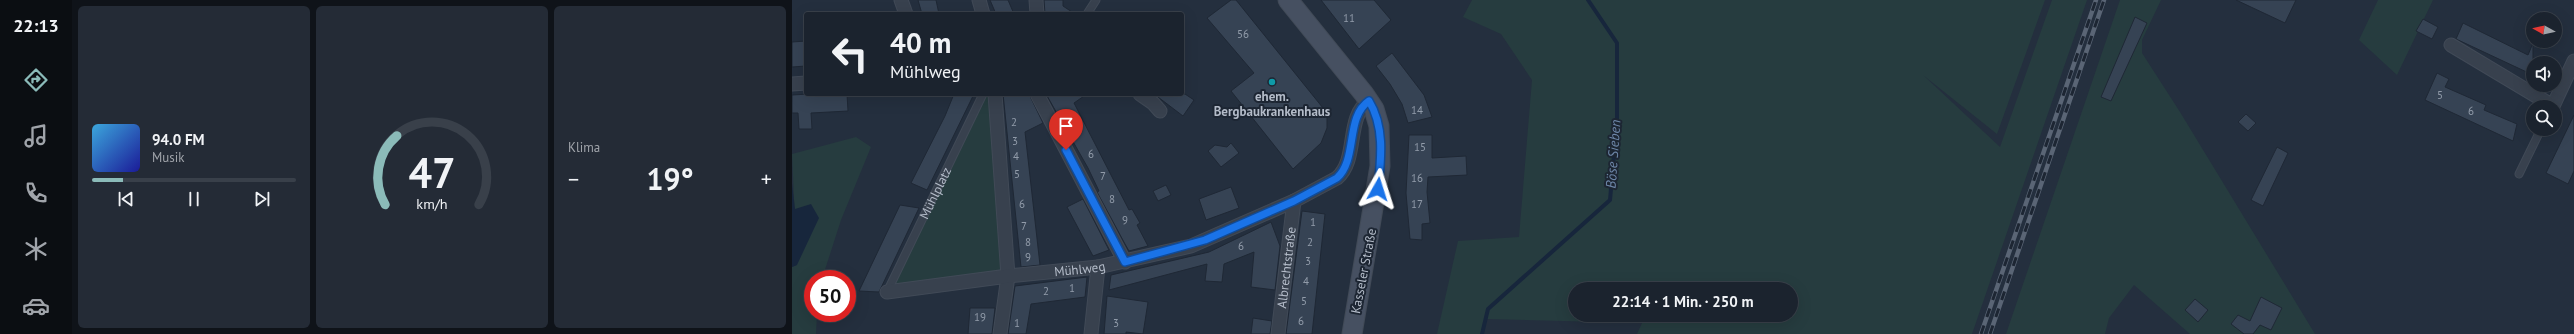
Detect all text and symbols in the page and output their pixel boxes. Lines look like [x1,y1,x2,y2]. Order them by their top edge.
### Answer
house number: 11 [1343,11,1355,25]
north arrow [2526,12,2562,48]
map controls [2526,12,2562,136]
text: 22:13 [13,14,59,37]
text: 40 m [890,24,951,61]
house number: 56 [1237,27,1249,41]
icon: left [824,28,876,80]
button: sound [2526,56,2562,92]
text: Mühlweg [890,60,961,83]
icon: directions [22,66,50,94]
marker: ehem. Bergbaukrankenhaus [1267,77,1277,87]
place label: ehem. Bergbaukrankenhaus [1214,88,1331,120]
house number: 5 [2437,88,2443,102]
button: search [2526,100,2562,136]
house number: 14 [1411,103,1423,117]
house number: 6 [2468,104,2474,118]
pin [1049,109,1083,150]
house number: 2 [1011,115,1017,129]
icon: arrive [1055,115,1077,137]
water label: Böse Sieben [1602,119,1624,189]
icon: music [22,122,50,150]
text: 94.0 FM [152,130,205,149]
house number: 3 [1012,134,1018,148]
text: Klima [568,139,600,156]
house number: 15 [1414,140,1426,154]
text: 47 [408,146,456,199]
house number: 6 [1088,147,1094,161]
text: Musik [152,149,184,166]
house number: 4 [1013,149,1019,163]
text: 19° [646,159,694,198]
street label: Mühlplatz [916,164,955,222]
text: − [568,165,579,193]
text: + [761,165,772,193]
house number: 5 [1014,167,1020,181]
position arrow [1357,168,1399,210]
house number: 7 [1100,169,1106,183]
house number: 16 [1411,171,1423,185]
icon: phone [22,179,50,207]
icon: previous [115,188,137,210]
icon: pause [183,188,205,210]
icon: next [251,188,273,210]
house number: 8 [1109,192,1115,206]
text: km/h [416,194,448,213]
house number: 6 [1019,197,1025,211]
house number: 17 [1411,197,1423,211]
house number: 9 [1122,213,1128,227]
house number: 1 [1310,215,1316,229]
house number: 7 [1021,219,1027,233]
street label: Albrechtstraße [1273,226,1300,309]
street label: Kasseler Straße [1347,227,1380,315]
icon: climate [22,235,50,263]
house number: 8 [1025,235,1031,249]
house number: 2 [1307,235,1313,249]
house number: 6 [1238,239,1244,253]
house number: 9 [1025,250,1031,264]
house number: 3 [1305,254,1311,268]
street label: Mühlweg [1053,258,1107,280]
speed limit sign: 50 [804,270,856,322]
house number: 4 [1303,274,1309,288]
house number: 1 [1069,281,1075,295]
house number: 2 [1043,284,1049,298]
icon: car [22,292,50,320]
text: 22:14 · 1 Min. · 250 m [1612,292,1754,311]
house number: 5 [1301,294,1307,308]
house number: 19 [974,310,986,324]
house number: 6 [1298,314,1304,328]
house number: 1 [1014,316,1020,330]
house number: 3 [1113,316,1119,330]

